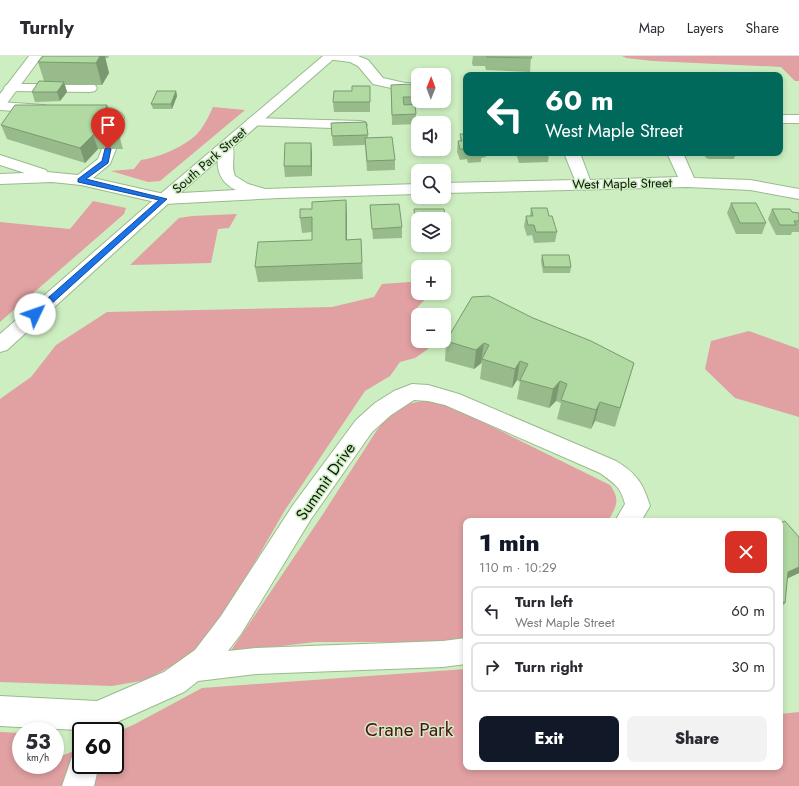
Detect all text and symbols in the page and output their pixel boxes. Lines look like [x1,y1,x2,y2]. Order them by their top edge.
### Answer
text: Turnly [20,14,74,41]
text: Map [639,18,665,38]
text: Layers [687,18,723,38]
text: Share [745,18,779,38]
north arrow [411,68,451,108]
map controls [411,68,451,348]
text: 60 m [545,80,614,121]
icon: left [479,88,531,140]
pin [91,108,125,149]
icon: arrive [97,114,119,136]
button: sound [411,116,451,156]
text: West Maple Street [545,118,683,144]
street label: South Park Street [168,122,251,198]
button: search [411,164,451,204]
street label: West Maple Street [572,173,673,194]
button: layers [411,212,451,252]
button: + [411,260,451,300]
position arrow [14,293,56,335]
button: − [411,308,451,348]
street label: Summit Drive [290,438,361,525]
text: 1 min [479,525,540,560]
button: close [725,531,767,573]
text: 110 m · 10:29 [479,558,557,577]
text: Turn left [515,591,573,613]
icon: left [481,600,503,622]
text: 60 m [731,600,765,622]
text: West Maple Street [515,613,615,632]
icon: right [481,656,503,678]
text: Turn right [515,656,583,678]
text: 30 m [732,656,765,678]
park label: Crane Park [365,716,454,743]
button: Exit [479,716,619,762]
button: Share [627,716,767,762]
speed limit sign: 60 [72,722,124,774]
text: 53 [25,728,51,757]
text: km/h [27,750,49,765]

